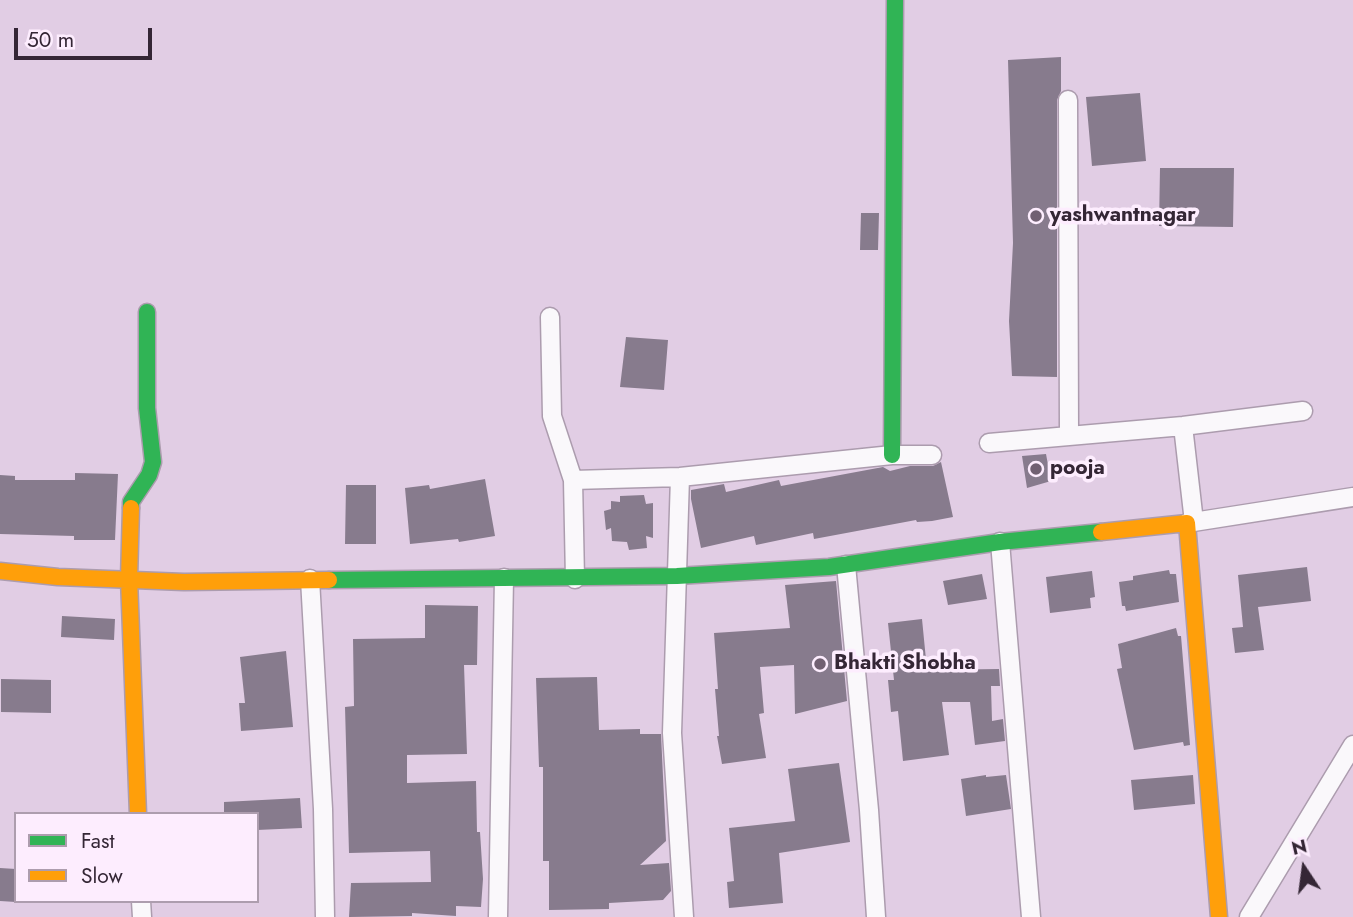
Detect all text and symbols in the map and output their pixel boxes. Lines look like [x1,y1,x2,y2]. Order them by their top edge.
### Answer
scale bar [18,14,156,58]
text: 50 m [27,25,74,55]
place label: yashwantnagar [1050,203,1196,229]
marker: yashwantnagar [1028,208,1044,224]
place label: pooja [1050,456,1105,482]
marker: pooja [1028,461,1044,477]
place label: Bhakti Shobha [834,651,976,677]
marker: Bhakti Shobha [812,656,828,672]
legend [14,812,259,903]
text: Fast [81,826,114,856]
text: N [1289,832,1310,862]
north arrow [1269,833,1339,903]
text: Slow [81,861,123,891]

